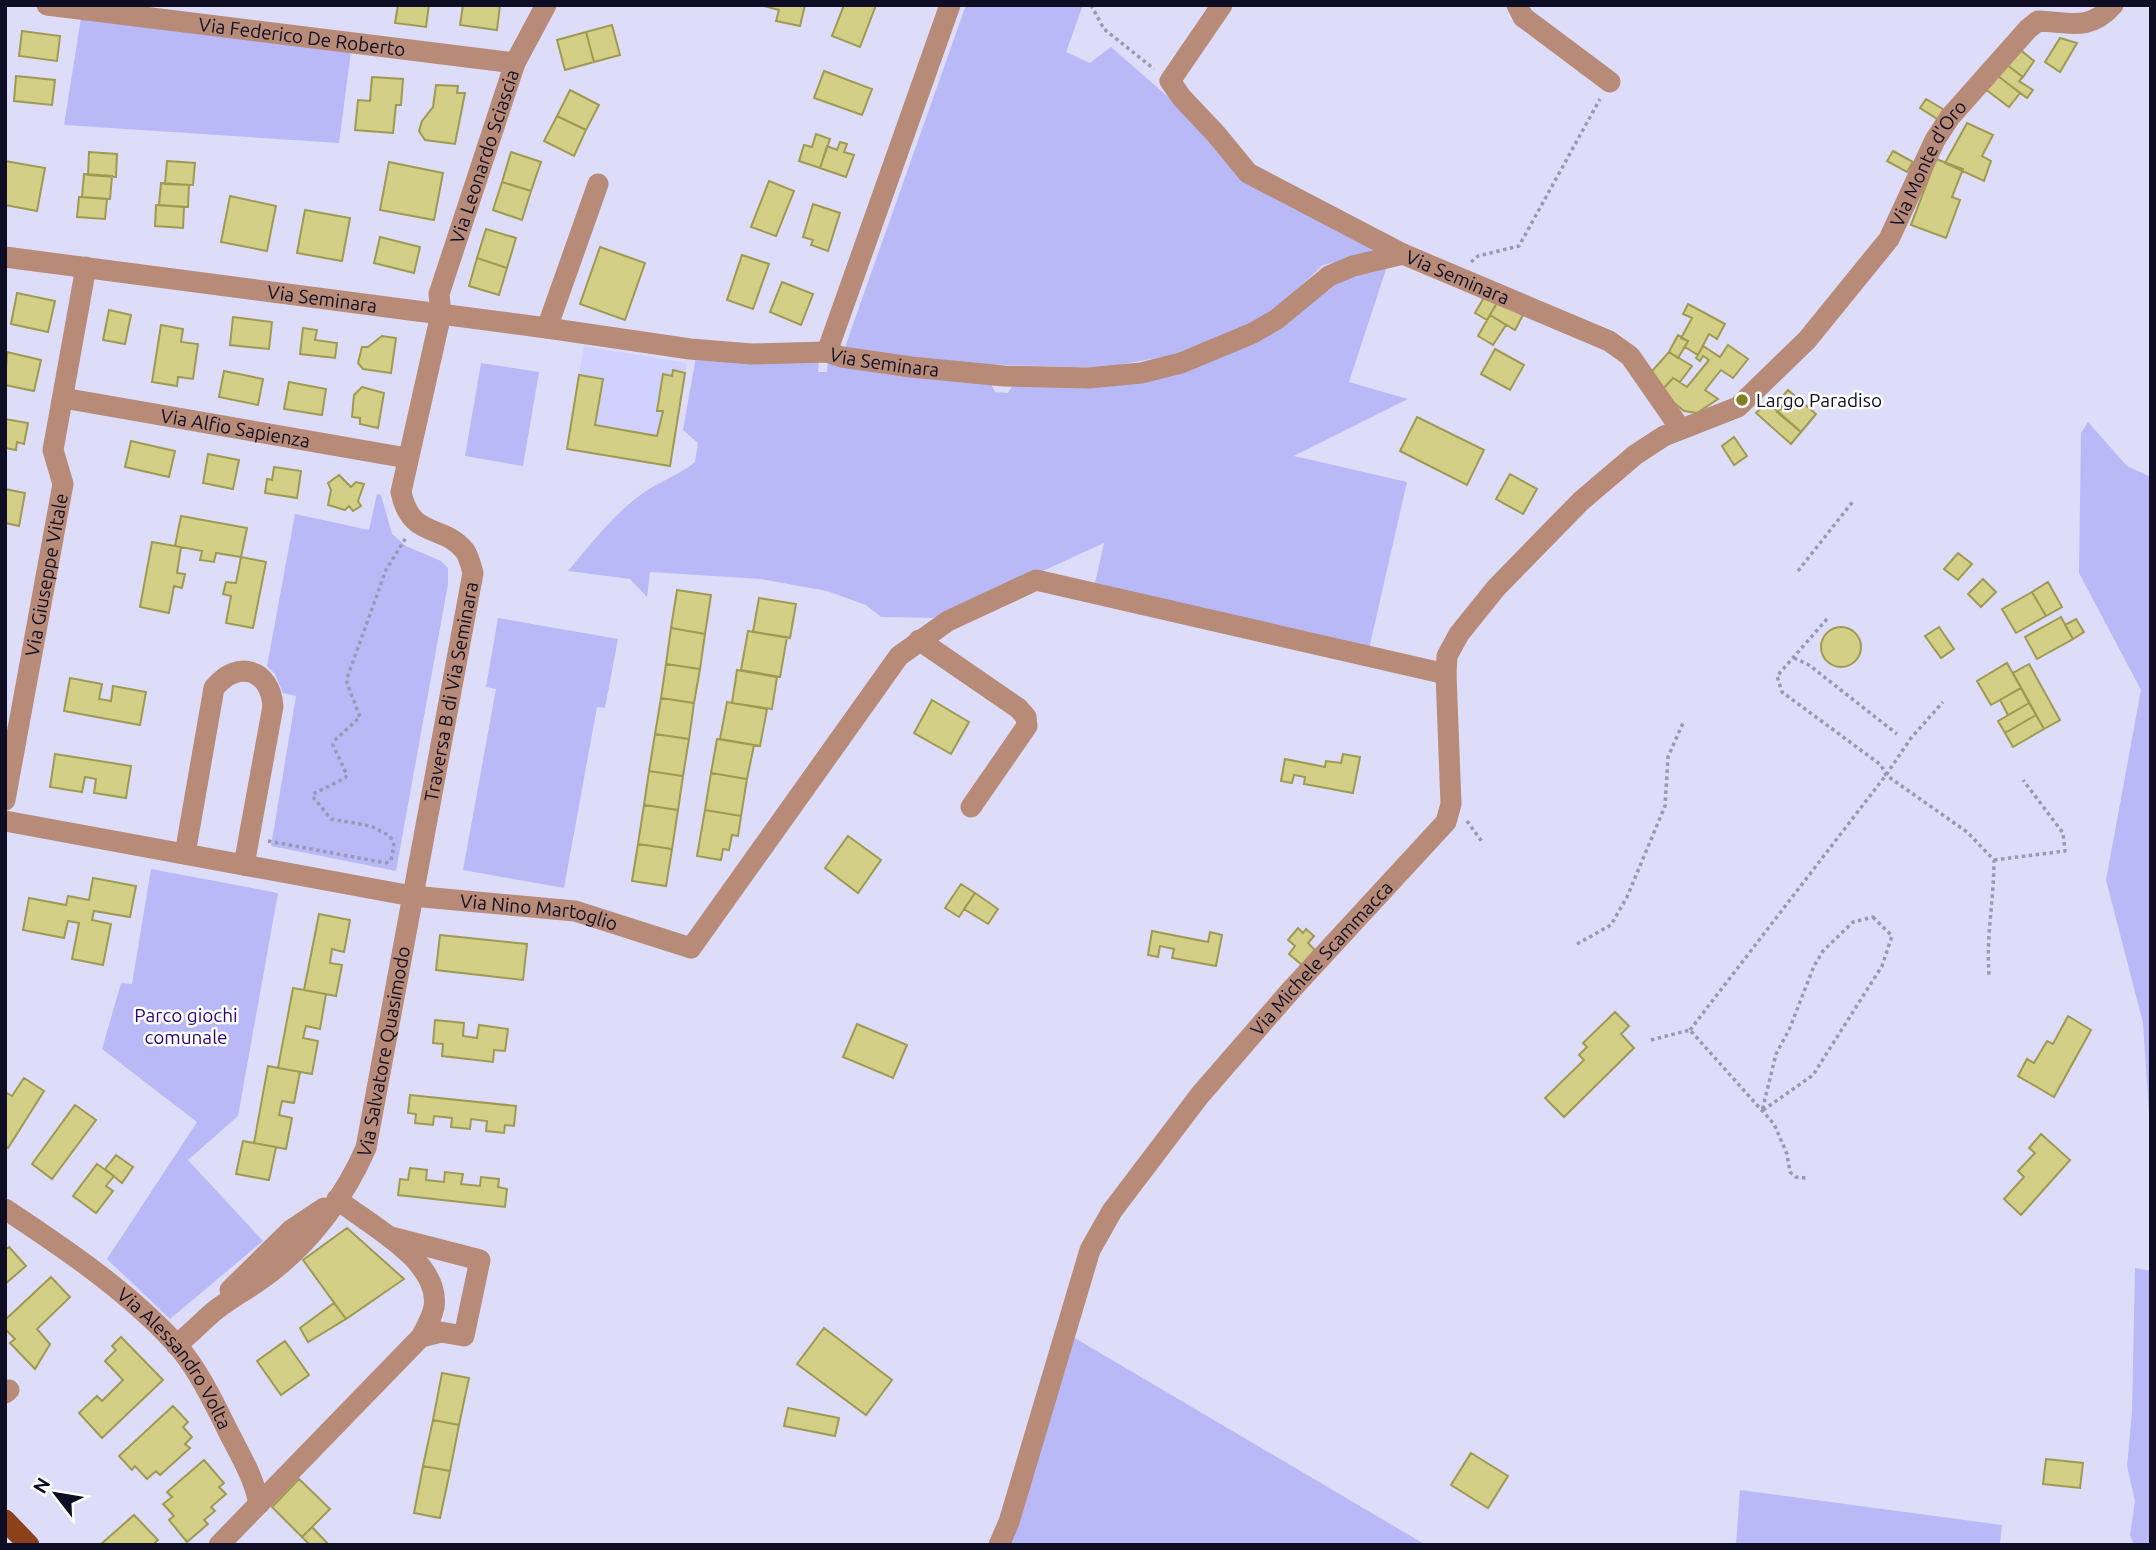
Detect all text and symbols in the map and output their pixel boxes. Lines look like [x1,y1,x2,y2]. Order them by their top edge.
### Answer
street label: Via Federico De Roberto [197,13,407,60]
street label: Via Leonardo Sciascia [445,67,523,246]
street label: Via Monte d'Oro [1885,95,1971,230]
street label: Via Seminara [1403,245,1513,309]
street label: Via Seminara [266,280,379,317]
street label: Via Seminara [827,343,940,381]
place label: Largo Paradiso [1756,389,1882,411]
marker: Largo Paradiso [1734,392,1750,408]
street label: Via Alfio Sapienza [159,404,312,452]
street label: Via Giuseppe Vitale [21,491,72,658]
street label: Traversa B di Via Seminara [420,580,482,803]
street label: Via Michele Scammacca [1246,876,1397,1040]
street label: Via Nino Martoglio [459,889,621,935]
street label: Via Salvatore Quasimodo [352,944,414,1161]
park label: Parco giochi comunale [134,1004,238,1048]
street label: Via Alessandro Volta [113,1283,236,1433]
north arrow [21,1459,91,1529]
text: N [28,1473,55,1497]

